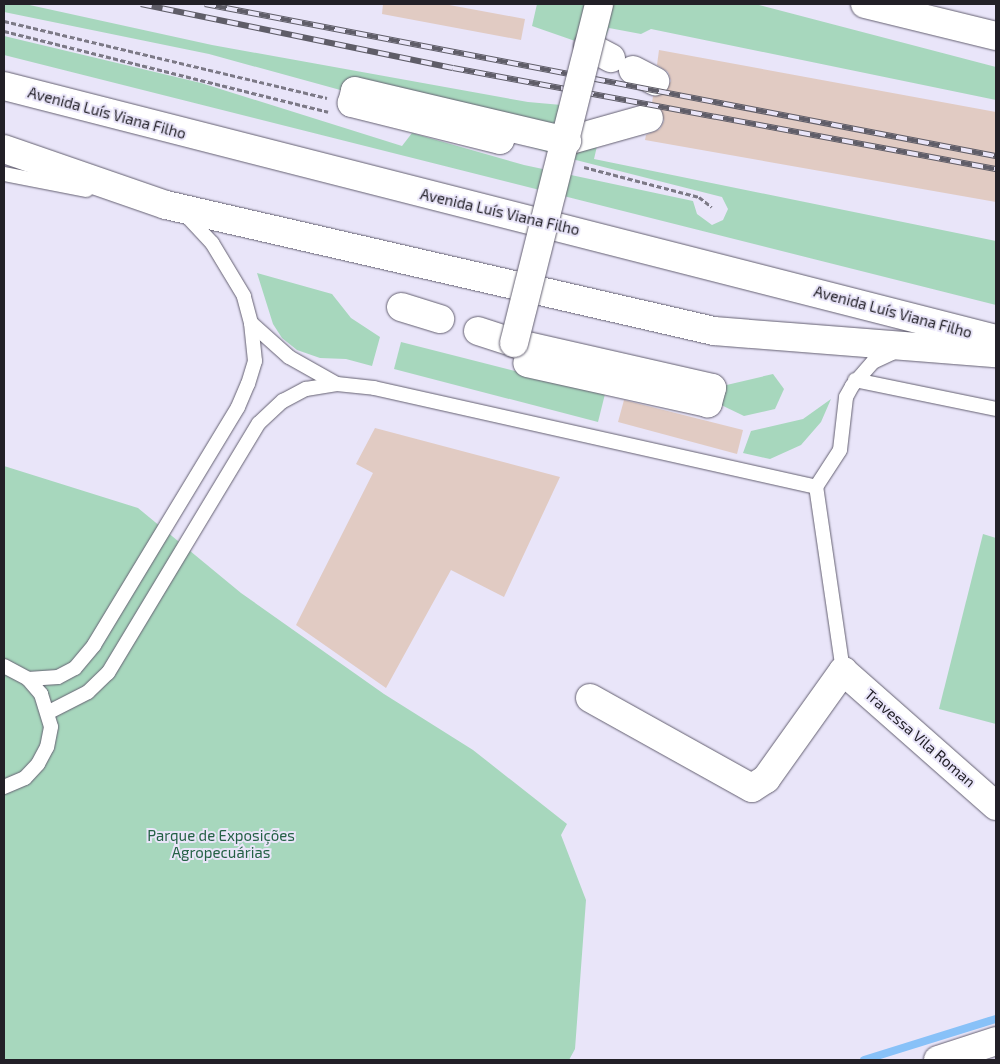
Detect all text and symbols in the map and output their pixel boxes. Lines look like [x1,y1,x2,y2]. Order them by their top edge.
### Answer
street label: Avenida Luís Viana Filho [26,83,188,143]
street label: Avenida Luís Viana Filho [418,185,582,239]
street label: Avenida Luís Viana Filho [812,282,974,342]
street label: Travessa Vila Roman [861,685,979,791]
park label: Parque de Exposições Agropecuárias [147,826,295,861]

